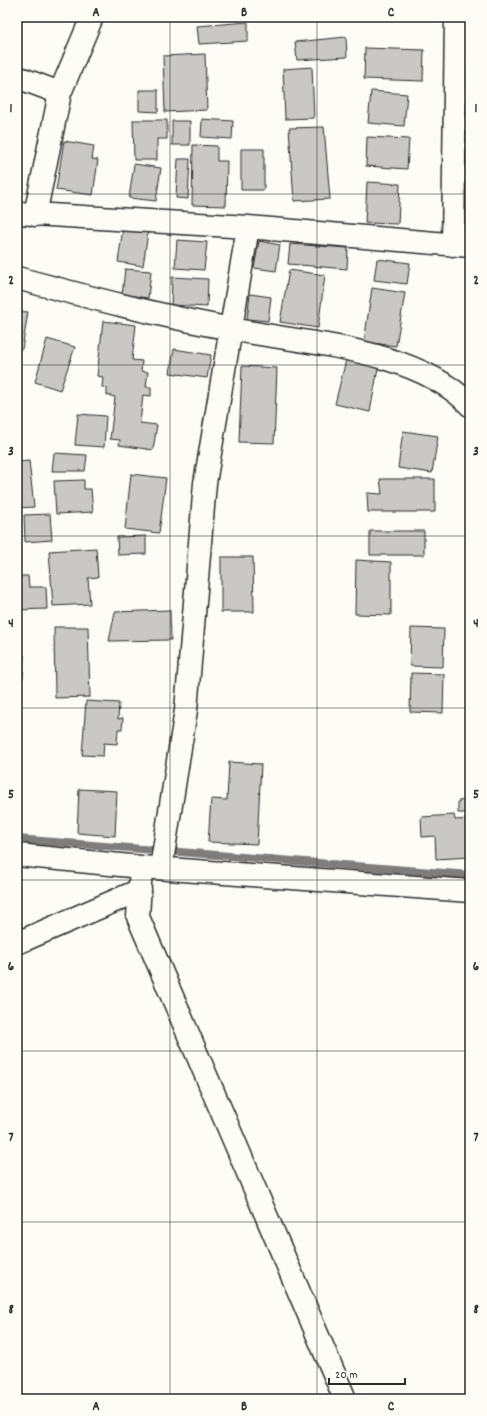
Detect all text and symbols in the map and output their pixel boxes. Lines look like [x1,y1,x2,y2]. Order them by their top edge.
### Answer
text: A [92,4,100,23]
text: B [241,4,247,23]
text: C [388,4,395,23]
text: 1 [10,100,13,119]
text: 1 [475,100,478,119]
text: 2 [8,272,14,291]
text: 2 [473,272,479,291]
text: 3 [8,443,14,462]
text: 3 [473,443,479,462]
text: 4 [8,615,14,634]
text: 4 [473,615,479,634]
text: 5 [8,786,14,805]
text: 5 [473,786,479,805]
text: 6 [8,958,15,977]
text: 6 [473,958,480,977]
text: 7 [9,1129,14,1148]
text: 7 [474,1129,479,1148]
text: 8 [8,1301,14,1320]
text: 8 [473,1301,479,1320]
scale bar [329,1360,405,1386]
text: 20 m [335,1367,358,1384]
text: A [92,1398,100,1416]
text: B [241,1398,247,1416]
text: C [388,1398,395,1416]

